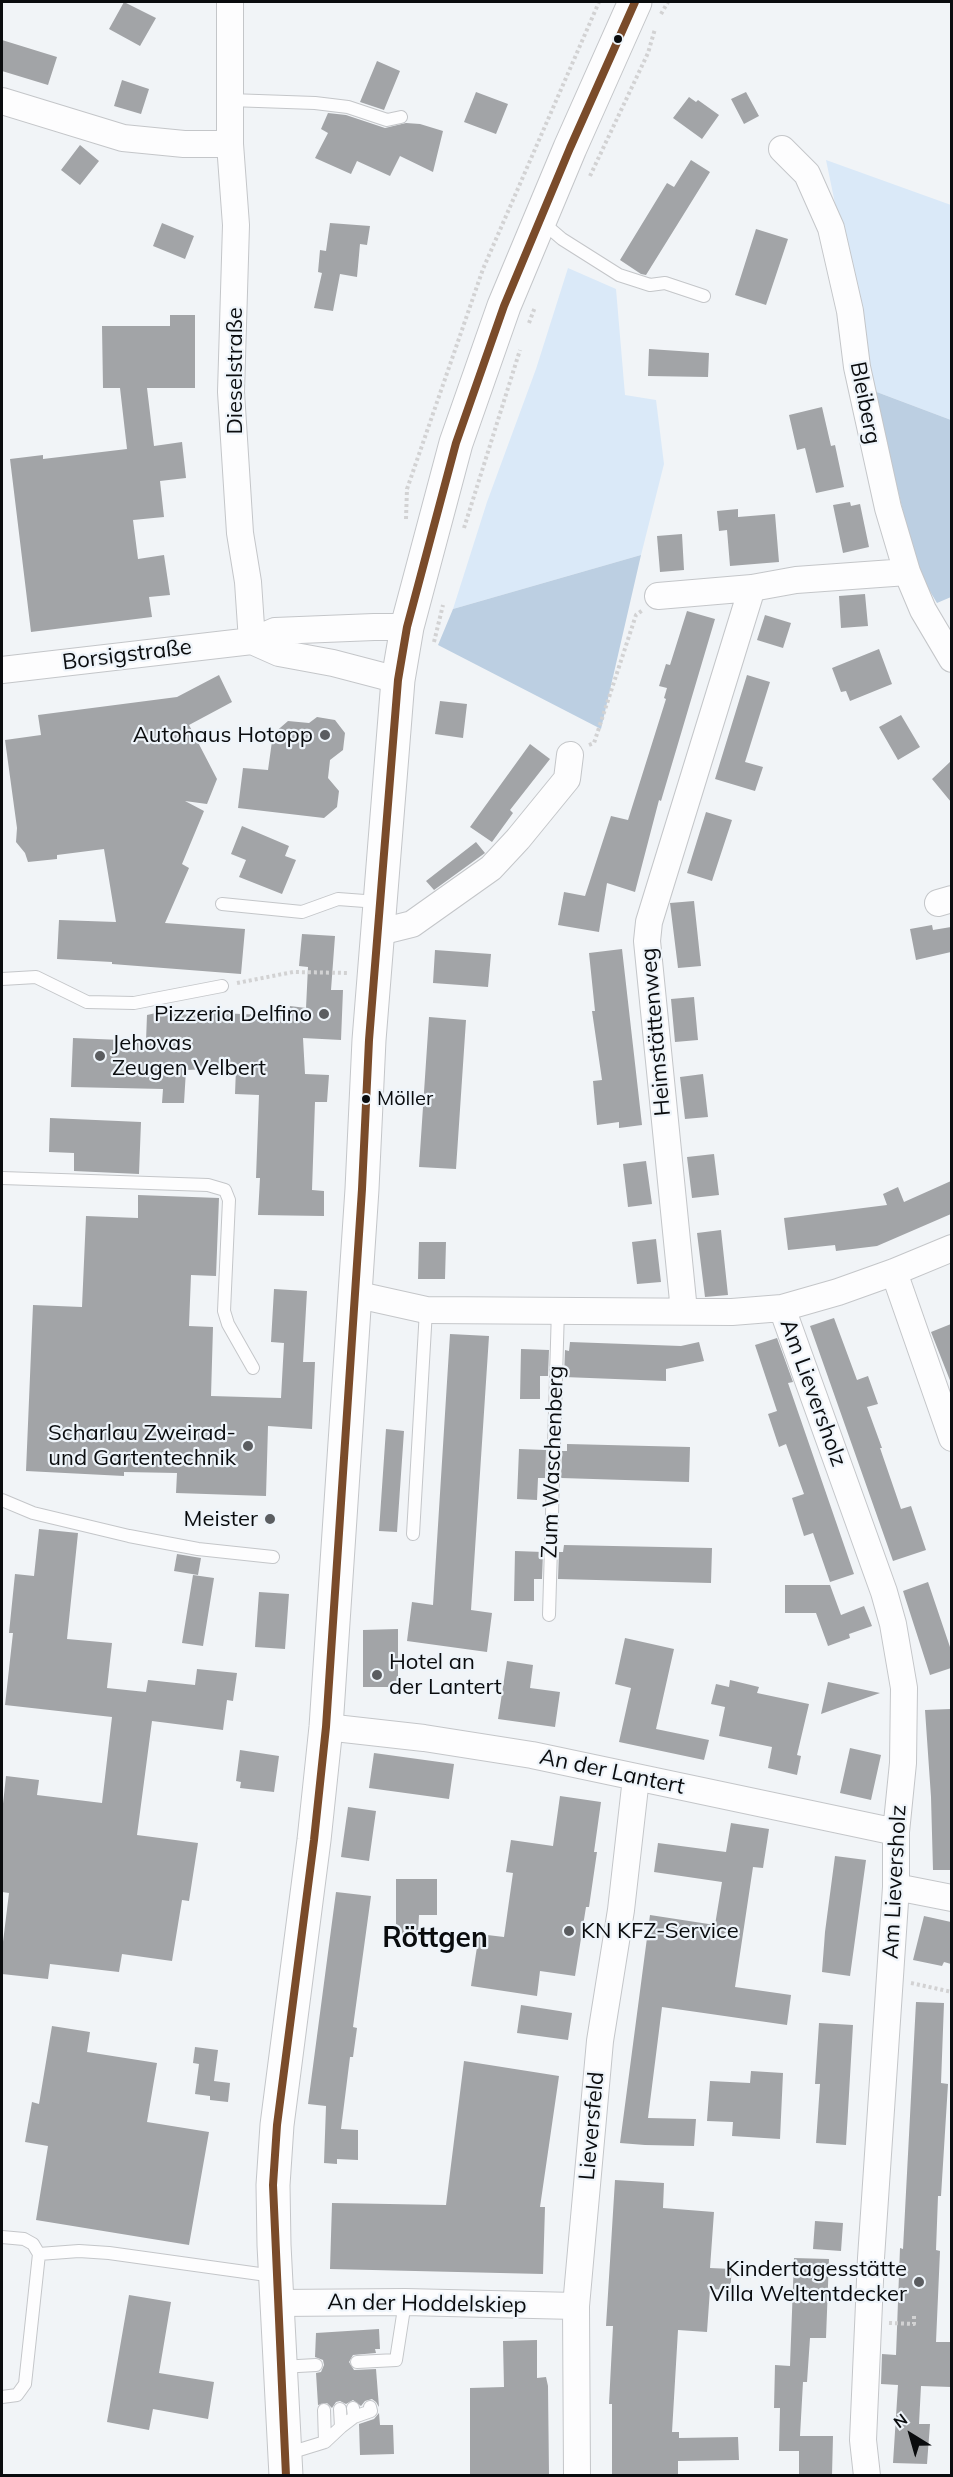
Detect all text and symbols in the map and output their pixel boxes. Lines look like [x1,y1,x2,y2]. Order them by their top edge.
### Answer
unlabelled marker [612,33,624,45]
street label: Dieselstraße [222,307,248,435]
street label: Bleiberg [844,359,886,447]
street label: Borsigstraße [61,634,193,676]
place label: Autohaus Hotopp [133,722,313,748]
marker: Autohaus Hotopp [318,728,332,742]
street label: Heimstättenweg [635,947,677,1117]
place label: Pizzeria Delfino [154,1001,312,1027]
marker: Pizzeria Delfino [317,1007,331,1021]
place label: Jehovas Zeugen Velbert [112,1030,266,1082]
marker: Jehovas Zeugen Velbert [93,1049,107,1063]
place label: Möller [377,1087,433,1111]
marker: Möller [360,1093,372,1105]
street label: Am Lieversholz [774,1316,852,1470]
street label: Zum Waschenberg [536,1365,570,1559]
place label: Scharlau Zweirad- und Gartentechnik [48,1420,236,1472]
marker: Scharlau Zweirad- und Gartentechnik [241,1439,255,1453]
place label: Meister [184,1506,258,1532]
marker: Meister [263,1512,277,1526]
place label: Hotel an der Lantert [389,1649,502,1700]
marker: Hotel an der Lantert [370,1668,384,1682]
street label: An der Lantert [537,1744,687,1800]
street label: Am Lieversholz [878,1804,912,1960]
place label: KN KFZ-Service [581,1918,739,1944]
district label: Röttgen [382,1922,488,1956]
marker: KN KFZ-Service [562,1924,576,1938]
street label: Lieversfeld [574,2071,610,2181]
place label: Kindertagesstätte Villa Weltentdecker [710,2256,907,2308]
marker: Kindertagesstätte Villa Weltentdecker [912,2275,926,2289]
street label: An der Hoddelskiep [327,2289,527,2319]
north arrow [881,2405,941,2465]
text: N [889,2409,911,2432]

